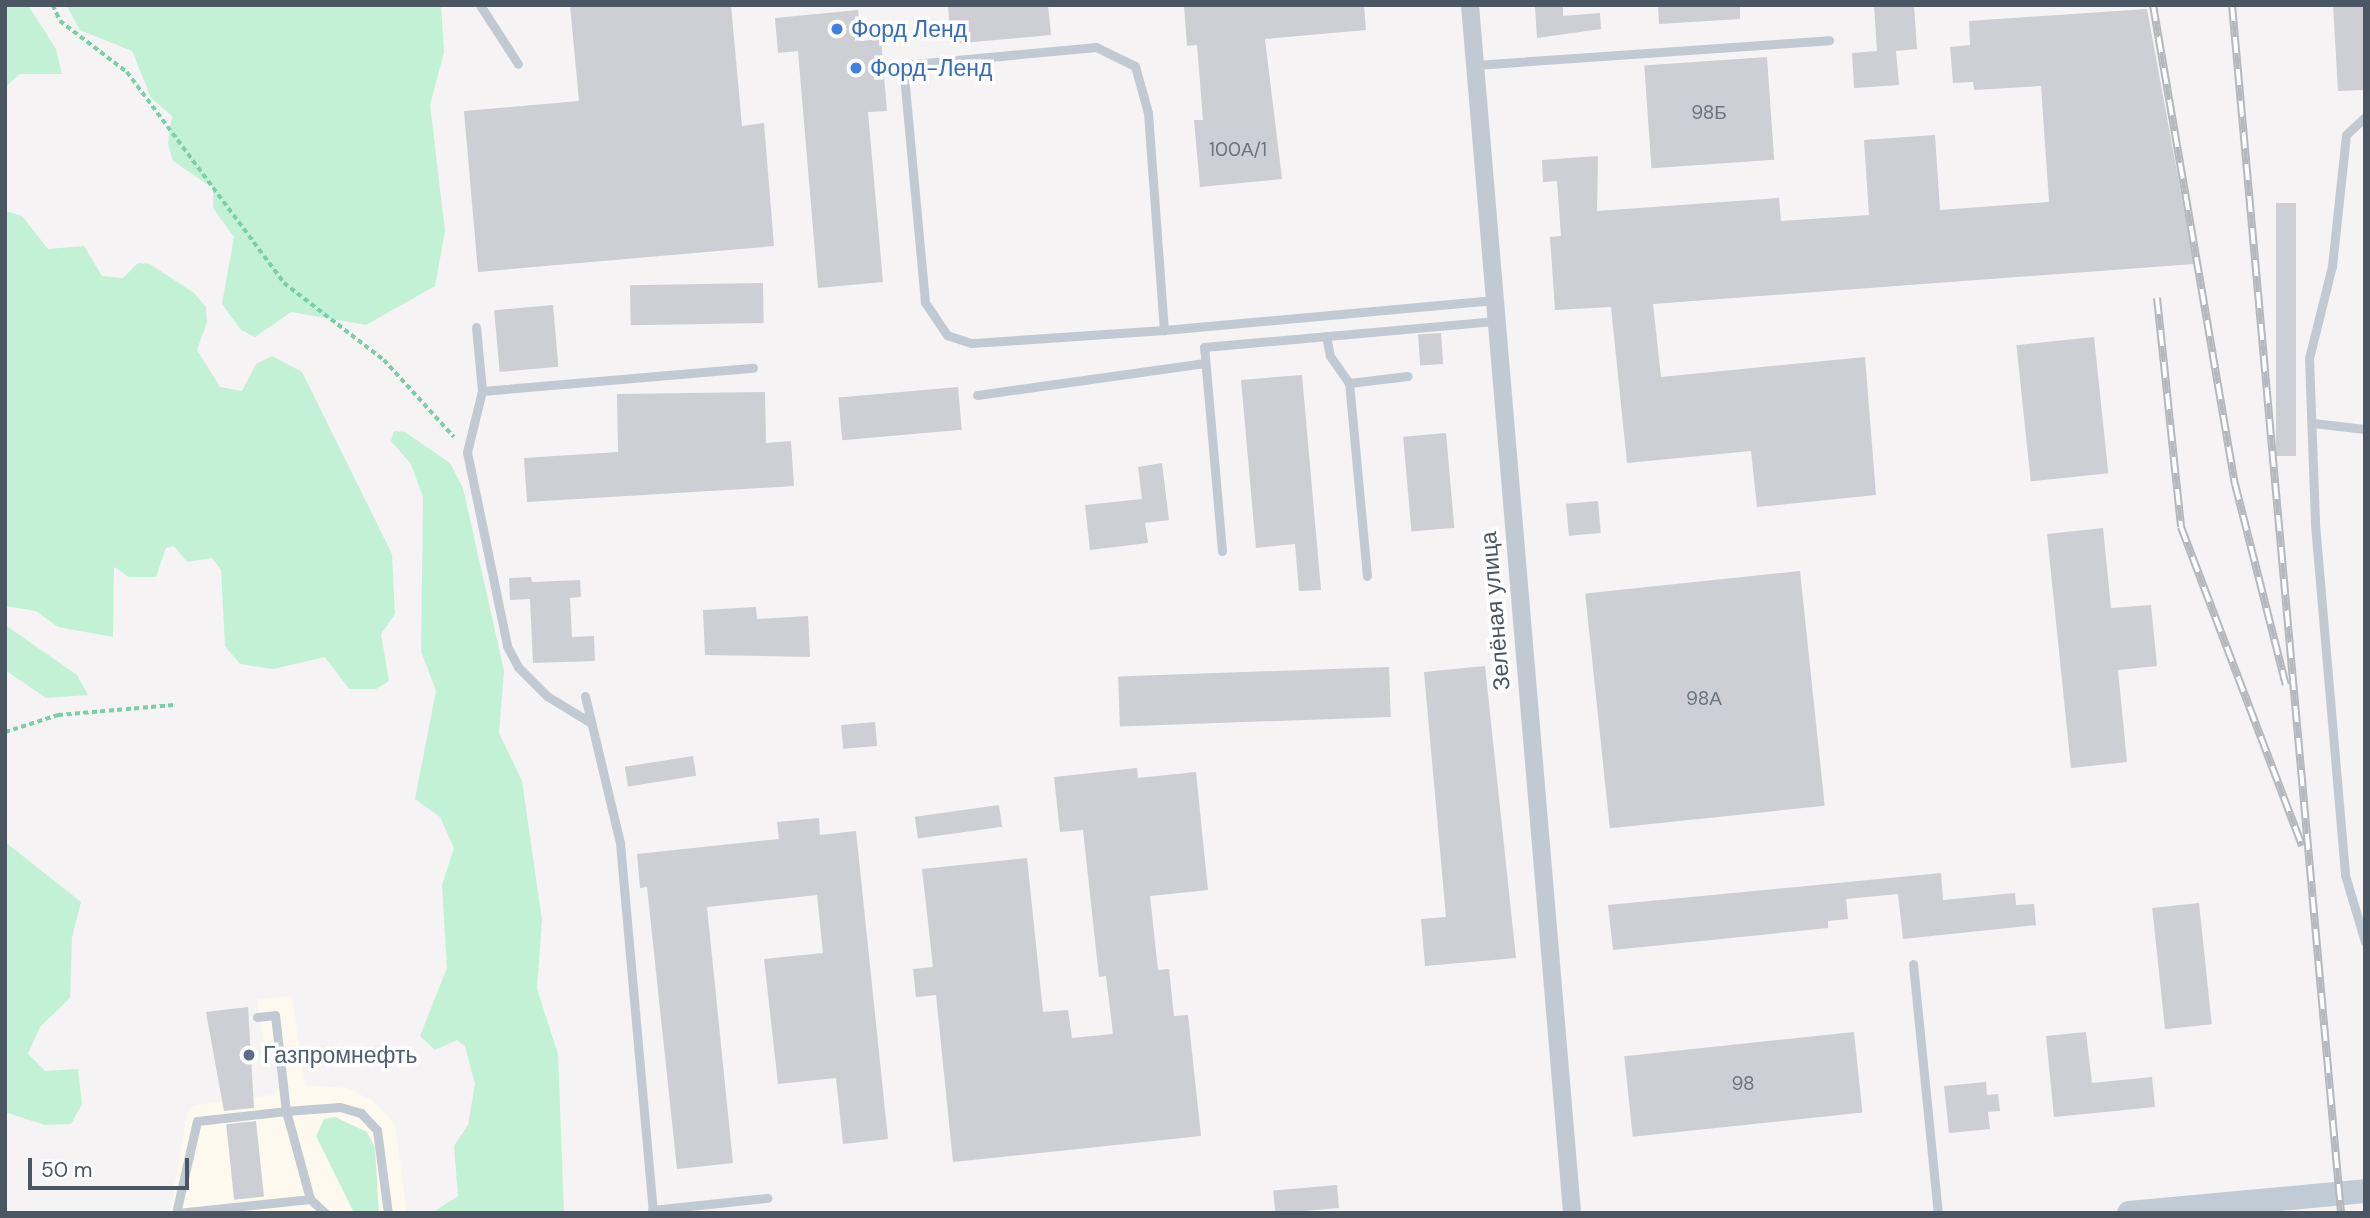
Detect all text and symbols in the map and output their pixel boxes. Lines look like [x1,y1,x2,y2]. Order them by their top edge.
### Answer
place label: Форд Ленд [851,15,967,43]
marker: Форд Ленд [829,21,845,37]
place label: Форд-Ленд [870,54,992,82]
marker: Форд-Ленд [848,60,864,76]
house number: 98Б [1691,102,1727,124]
house number: 100А/1 [1209,139,1267,161]
street label: Зелёная улица [1474,530,1516,692]
house number: 98А [1686,688,1722,710]
place label: Газпромнефть [263,1041,418,1069]
marker: Газпромнефть [241,1047,257,1063]
house number: 98 [1731,1073,1755,1095]
scale bar [32,1144,192,1188]
text: 50 m [41,1156,92,1184]

